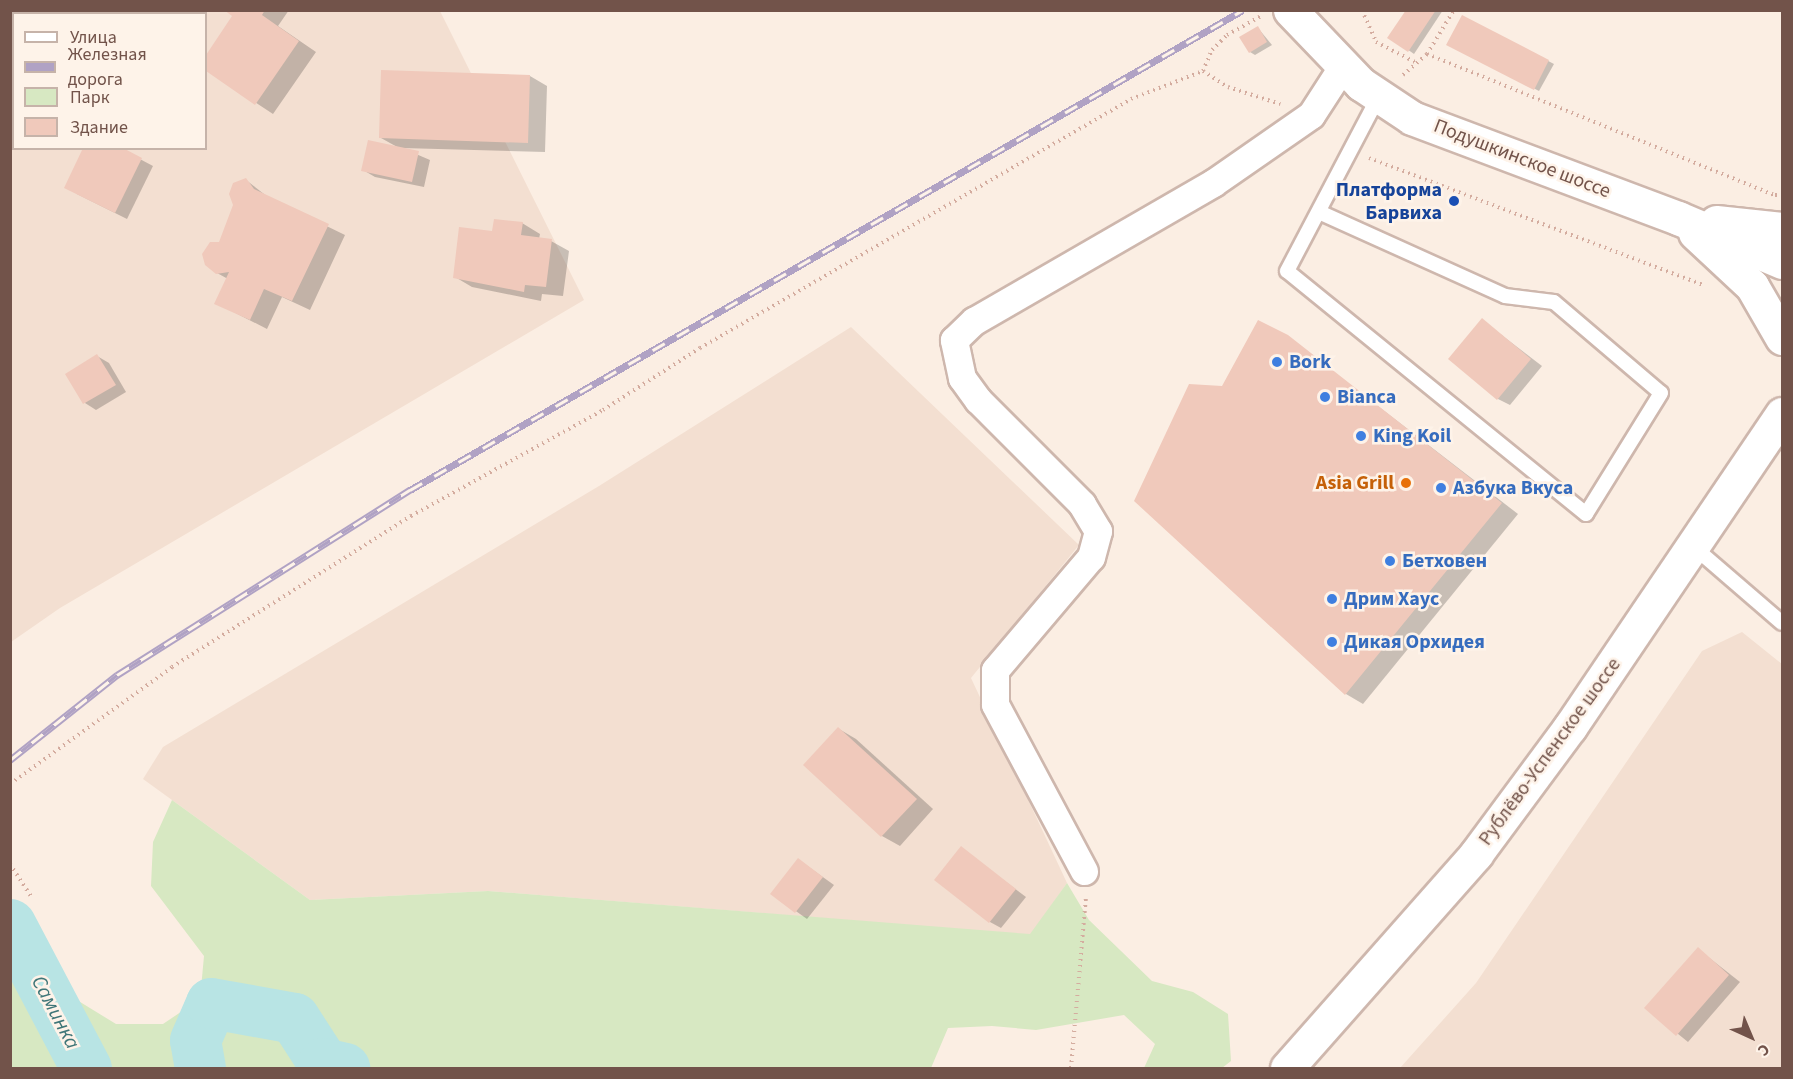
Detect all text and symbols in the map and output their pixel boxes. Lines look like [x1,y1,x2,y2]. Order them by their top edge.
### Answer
legend [12,12,207,150]
text: Улица [70,25,117,50]
text: Железная дорога [68,42,147,92]
text: Парк [70,85,110,110]
street label: Подушкинское шоссе [1430,114,1614,204]
text: Здание [70,115,128,140]
place label: Платформа Барвиха [1336,178,1442,225]
marker: Платформа Барвиха [1447,194,1461,208]
place label: Bork [1289,350,1331,374]
marker: Bork [1270,355,1284,369]
place label: Bianca [1337,385,1396,409]
marker: Bianca [1318,390,1332,404]
place label: King Koil [1373,424,1451,448]
marker: King Koil [1354,429,1368,443]
place label: Asia Grill [1316,471,1394,495]
marker: Asia Grill [1399,476,1413,490]
place label: Азбука Вкуса [1453,476,1573,500]
marker: Азбука Вкуса [1434,481,1448,495]
place label: Бетховен [1402,549,1487,573]
marker: Бетховен [1383,554,1397,568]
place label: Дрим Хаус [1344,587,1439,611]
marker: Дрим Хаус [1325,592,1339,606]
place label: Дикая Орхидея [1344,630,1485,654]
marker: Дикая Орхидея [1325,635,1339,649]
street label: Рублёво-Успенское шоссе [1474,654,1626,850]
water label: Саминка [26,971,86,1053]
north arrow [1721,1007,1781,1067]
text: С [1753,1039,1774,1061]

